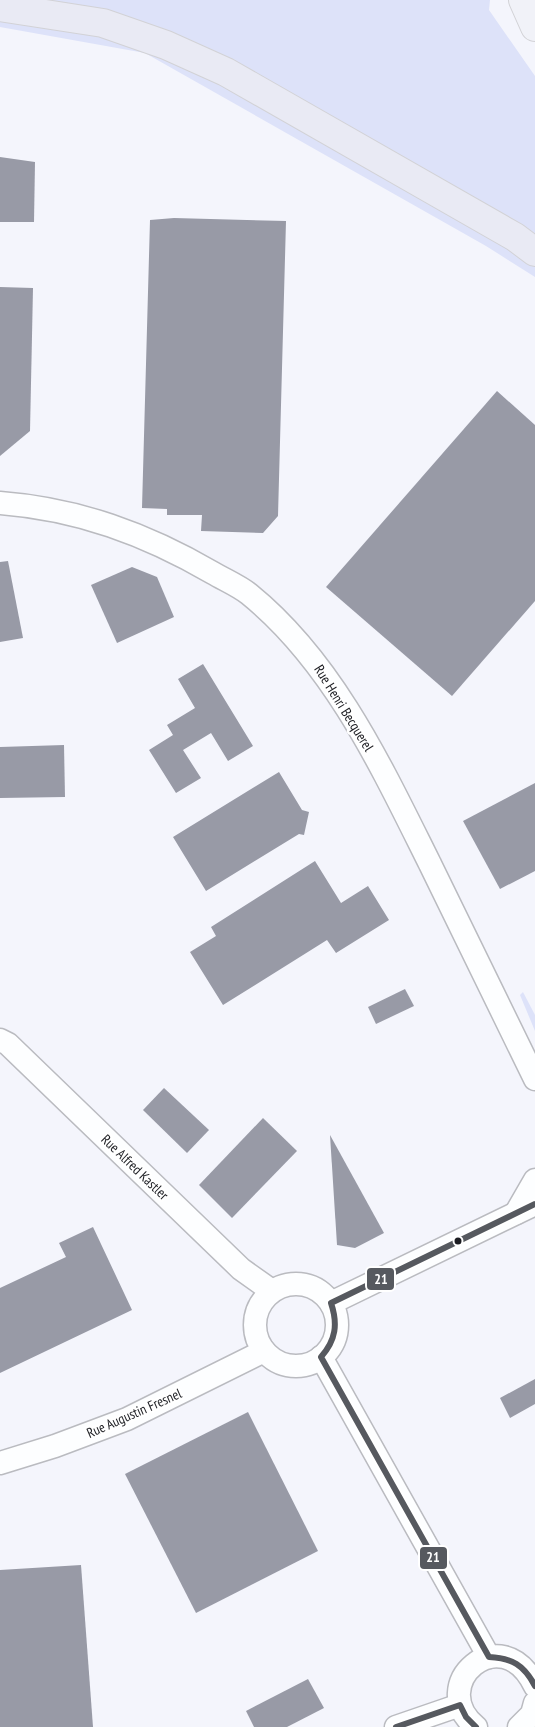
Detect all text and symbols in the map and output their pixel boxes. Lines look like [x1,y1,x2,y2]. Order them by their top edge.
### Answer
street label: Rue Henri Becquerel [310,661,378,755]
street label: Rue Alfred Kastler [97,1130,173,1204]
unlabelled marker [453,1236,463,1246]
line badge: 21 [366,1267,395,1291]
text: 21 [374,1270,388,1288]
street label: Rue Augustin Fresnel [84,1384,185,1442]
line badge: 21 [419,1546,448,1570]
text: 21 [426,1548,440,1566]

